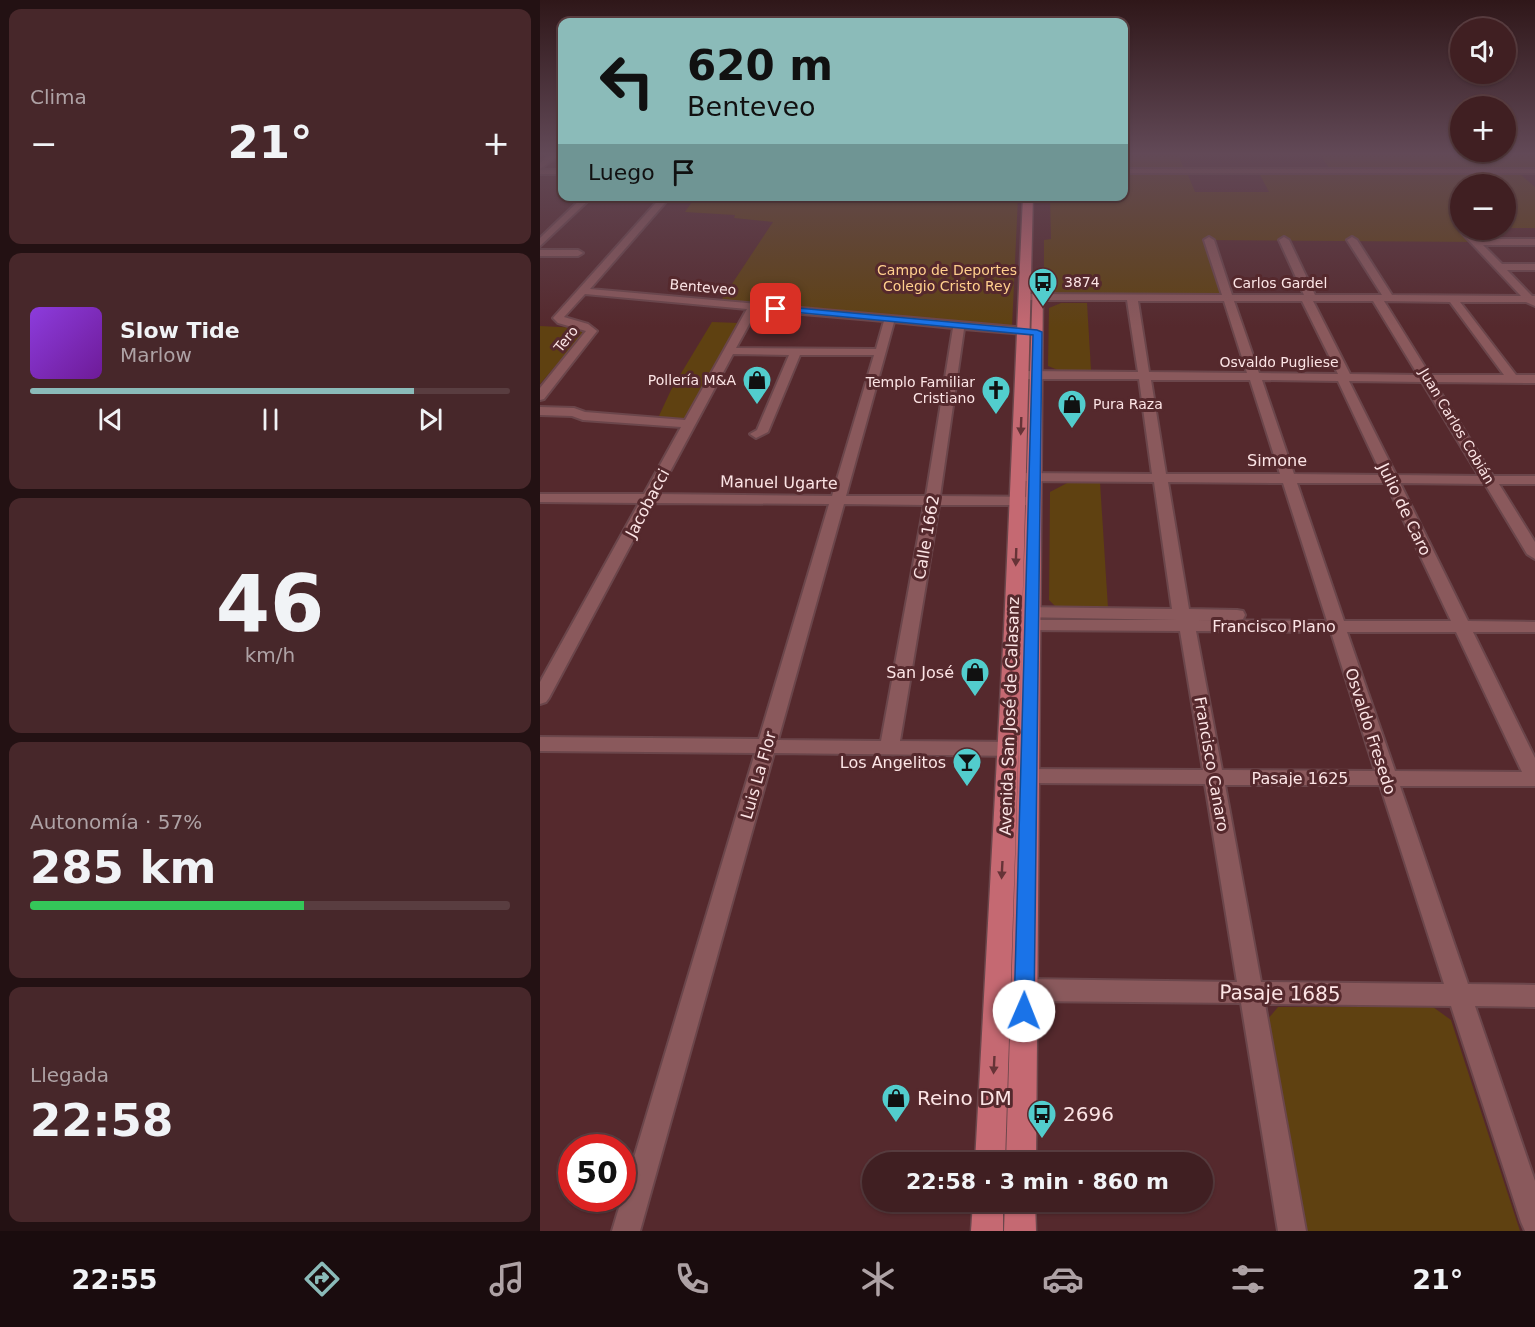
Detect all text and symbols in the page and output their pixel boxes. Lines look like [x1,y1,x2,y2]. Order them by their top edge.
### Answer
map controls [1450,18,1516,240]
button: sound [1450,18,1516,84]
text: 620 m [687,41,833,90]
icon: left [588,42,666,120]
text: Clima [30,85,87,109]
text: Benteveo [687,91,816,122]
button: + [1450,96,1516,162]
text: 21° [227,116,313,169]
text: − [30,124,58,163]
text: + [482,124,510,163]
icon: arrive [667,156,700,189]
text: Luego [588,160,655,185]
button: − [1450,174,1516,240]
park label: Campo de Deportes Colegio Cristo Rey [877,262,1017,294]
bus stop icon: 3874 [1027,266,1059,308]
place label: 3874 [1064,274,1100,290]
street label: Carlos Gardel [1233,275,1327,291]
street label: Benteveo [669,276,737,298]
pin [750,283,801,334]
icon: arrive [759,292,792,325]
text: Slow Tide [120,318,240,343]
street label: Tero [550,323,581,356]
text: Marlow [120,343,192,367]
street label: Osvaldo Pugliese [1219,354,1339,370]
shop icon: Pollería M&A [741,364,773,406]
street label: Juan Carlos Cobián [1416,365,1498,487]
place label: Pollería M&A [648,372,736,388]
place label: Templo Familiar Cristiano [865,374,975,406]
church icon: Templo Familiar Cristiano [980,374,1012,416]
shop icon: Pura Raza [1056,388,1088,430]
place label: Pura Raza [1093,396,1163,412]
icon: previous [94,403,127,436]
icon: pause [254,403,287,436]
icon: next [414,403,447,436]
one-way arrow [1016,417,1025,436]
street label: Simone [1247,451,1307,470]
street label: Julio de Caro [1374,459,1435,559]
street label: Jacobacci [621,466,673,542]
street label: Manuel Ugarte [720,472,838,493]
street label: Calle 1662 [910,493,943,581]
one-way arrow [1011,547,1020,566]
text: 46 [216,559,324,649]
street label: Avenida San José de Calasanz [996,596,1023,836]
street label: Francisco Plano [1212,617,1336,636]
text: km/h [245,643,295,667]
shop icon: San José [959,656,991,698]
place label: San José [886,663,954,682]
street label: Osvaldo Fresedo [1341,665,1400,797]
street label: Francisco Canaro [1190,695,1233,833]
street label: Luis La Flor [737,729,780,821]
bar icon: Los Angelitos [951,746,983,788]
place label: Los Angelitos [840,753,946,772]
street label: Pasaje 1625 [1252,769,1348,788]
text: Autonomía · 57% [30,810,202,834]
text: 285 km [30,841,216,894]
one-way arrow [998,861,1007,880]
position arrow [992,979,1056,1043]
street label: Pasaje 1685 [1219,980,1341,1006]
one-way arrow [989,1056,998,1075]
text: Llegada [30,1063,109,1087]
shop icon: Reino DM [880,1082,912,1124]
place label: Reino DM [917,1086,1012,1110]
text: 22:58 [30,1094,173,1147]
bus stop icon: 2696 [1026,1098,1058,1140]
place label: 2696 [1063,1102,1114,1126]
speed limit sign: 50 [558,1134,636,1212]
text: 22:58 · 3 min · 860 m [906,1169,1169,1194]
icon: directions [301,1258,343,1300]
icon: music [486,1258,528,1300]
icon: phone [671,1258,713,1300]
icon: climate [857,1258,899,1300]
icon: car [1042,1258,1084,1300]
icon: filters [1227,1258,1269,1300]
text: 22:55 [72,1264,158,1295]
text: 21° [1412,1264,1463,1295]

